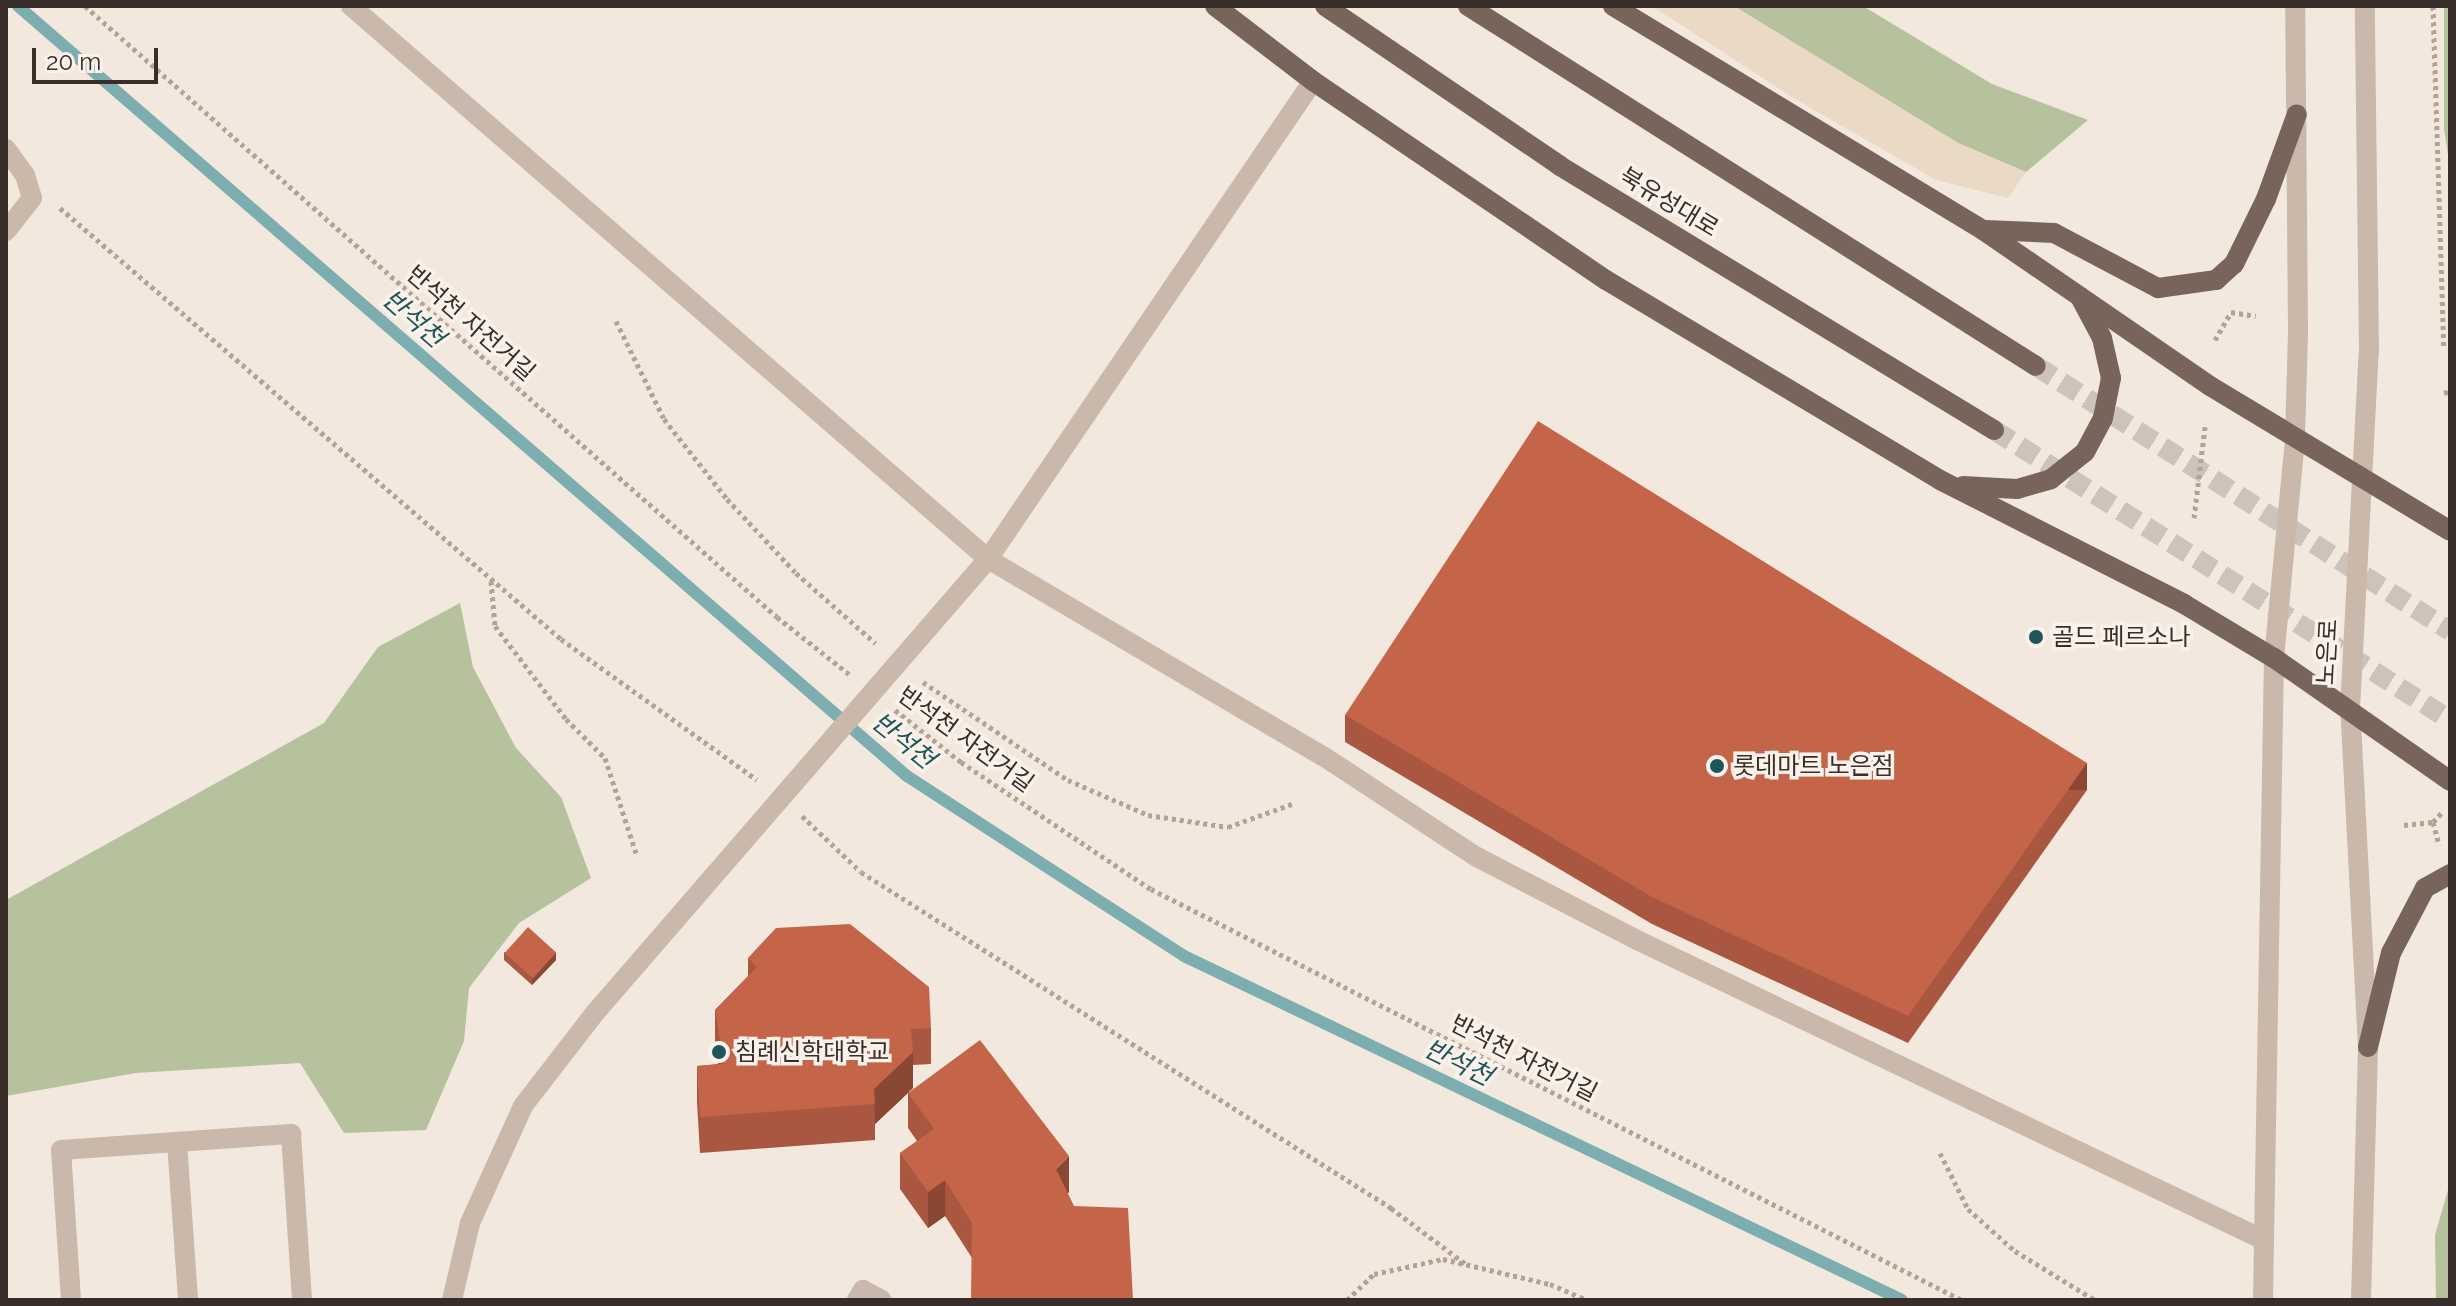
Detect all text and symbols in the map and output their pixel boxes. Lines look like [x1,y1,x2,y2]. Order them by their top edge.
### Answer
scale bar [36,32,162,82]
text: 20 m [46,47,101,76]
street label: 북유성대로 [1614,161,1724,243]
street label: 반석천 자전거길 [401,259,541,387]
water label: 반석천 [376,284,450,354]
street label: 노은로 [2311,618,2343,686]
place label: 골드 페르소나 [2052,623,2191,651]
marker: 골드 페르소나 [2027,628,2045,646]
street label: 반석천 자전거길 [893,680,1039,798]
water label: 반석천 [865,706,941,776]
place label: 롯데마트 노은점 [1733,752,1894,780]
marker: 롯데마트 노은점 [1708,757,1726,775]
street label: 반석천 자전거길 [1446,1009,1602,1107]
water label: 반석천 [1419,1033,1497,1093]
place label: 침례신학대학교 [735,1038,890,1066]
marker: 침례신학대학교 [710,1043,728,1061]

